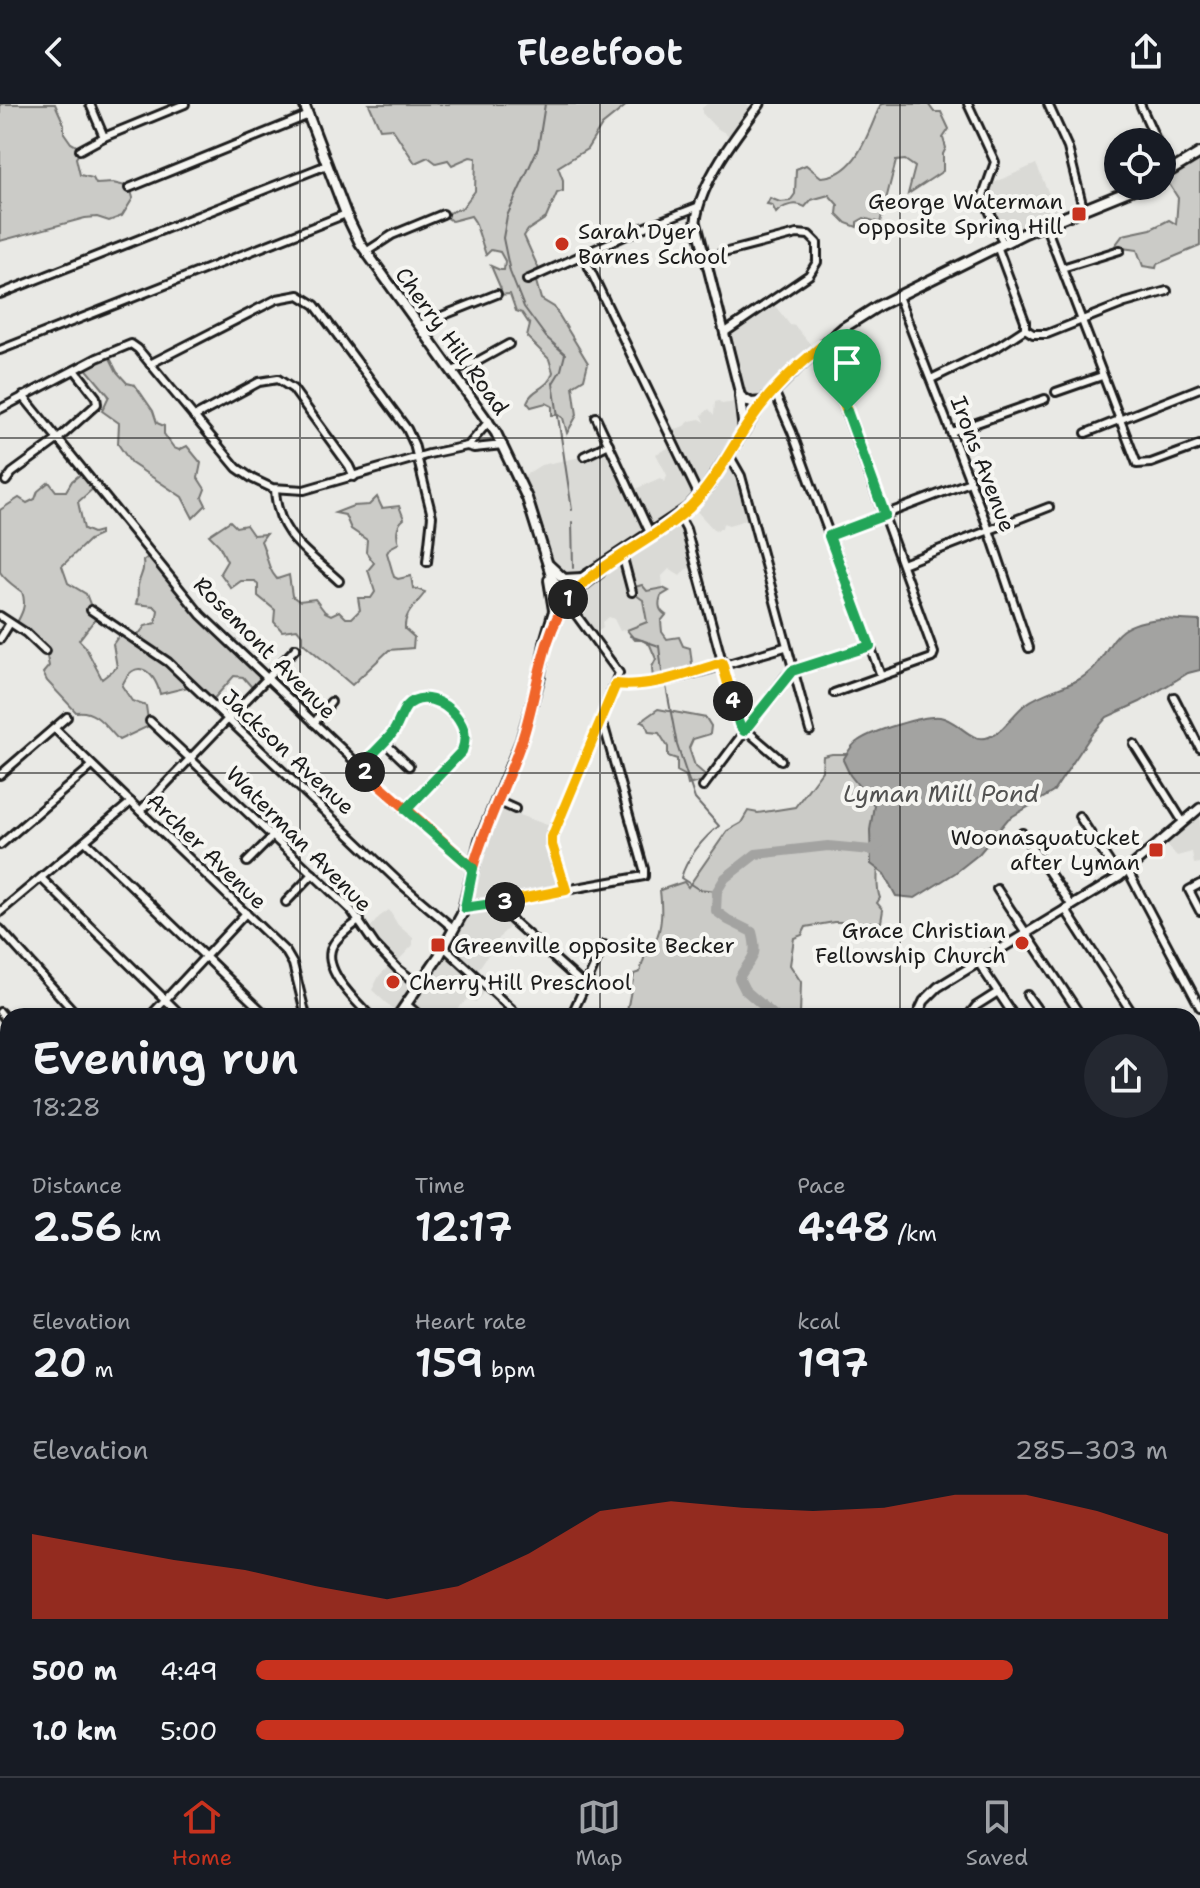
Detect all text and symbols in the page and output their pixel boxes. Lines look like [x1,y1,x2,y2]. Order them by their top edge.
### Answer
text: Fleetfoot [517,28,683,77]
icon: back [32,30,76,74]
icon: share [1124,30,1168,74]
map controls [1104,128,1176,200]
button: locate [1104,128,1176,200]
place label: George Waterman opposite Spring Hill [858,187,1063,241]
marker: George Waterman opposite Spring Hill [1070,205,1088,223]
place label: Sarah Dyer Barnes School [578,217,727,271]
marker: Sarah Dyer Barnes School [553,235,571,253]
street label: Cherry Hill Road [388,261,516,421]
pin [813,329,881,411]
icon: arrive [825,341,869,385]
street label: Irons Avenue [944,392,1022,536]
street label: Rosemont Avenue [187,570,343,726]
pin: 1 [548,579,588,619]
text: 1 [563,584,573,613]
pin: 4 [713,681,753,721]
street label: Jackson Avenue [215,683,361,821]
text: 4 [725,686,741,715]
pin: 2 [345,752,385,792]
text: 2 [357,757,373,786]
street label: Waterman Avenue [220,760,378,918]
water label: Lyman Mill Pond [843,778,1040,810]
street label: Archer Avenue [141,786,273,916]
place label: Woonasquatucket after Lyman [951,823,1140,877]
marker: Woonasquatucket after Lyman [1147,841,1165,859]
pin: 3 [485,882,525,922]
text: 3 [497,887,513,916]
place label: Grace Christian Fellowship Church [815,916,1006,970]
place label: Greenville opposite Becker [454,931,735,960]
marker: Grace Christian Fellowship Church [1013,934,1031,952]
marker: Greenville opposite Becker [429,936,447,954]
place label: Cherry Hill Preschool [409,968,632,997]
marker: Cherry Hill Preschool [384,973,402,991]
text: Evening run [32,1029,299,1088]
button: share [1084,1034,1168,1118]
text: 18:28 [32,1089,101,1124]
text: Distance [32,1171,122,1200]
text: Time [415,1171,465,1200]
text: Pace [797,1171,846,1200]
text: 2.56 [32,1200,123,1254]
text: 12:17 [415,1200,512,1254]
text: 4:48 [797,1200,890,1254]
text: km [123,1219,161,1248]
text: /km [890,1219,937,1248]
text: Elevation [32,1307,130,1336]
text: Heart rate [415,1307,527,1336]
text: kcal [797,1307,840,1336]
text: 20 [32,1336,87,1390]
text: 159 [415,1336,484,1390]
text: 197 [797,1336,869,1390]
text: m [87,1355,114,1384]
text: bpm [484,1355,535,1384]
text: Elevation [32,1432,148,1467]
text: 285–303 m [1015,1432,1168,1467]
text: 500 m [32,1653,117,1688]
text: 4:49 [160,1653,218,1688]
text: 1.0 km [32,1713,117,1748]
text: 5:00 [160,1713,217,1748]
tab: Home [172,1795,232,1872]
tab: Map [575,1795,623,1872]
tab: Saved [966,1795,1028,1872]

